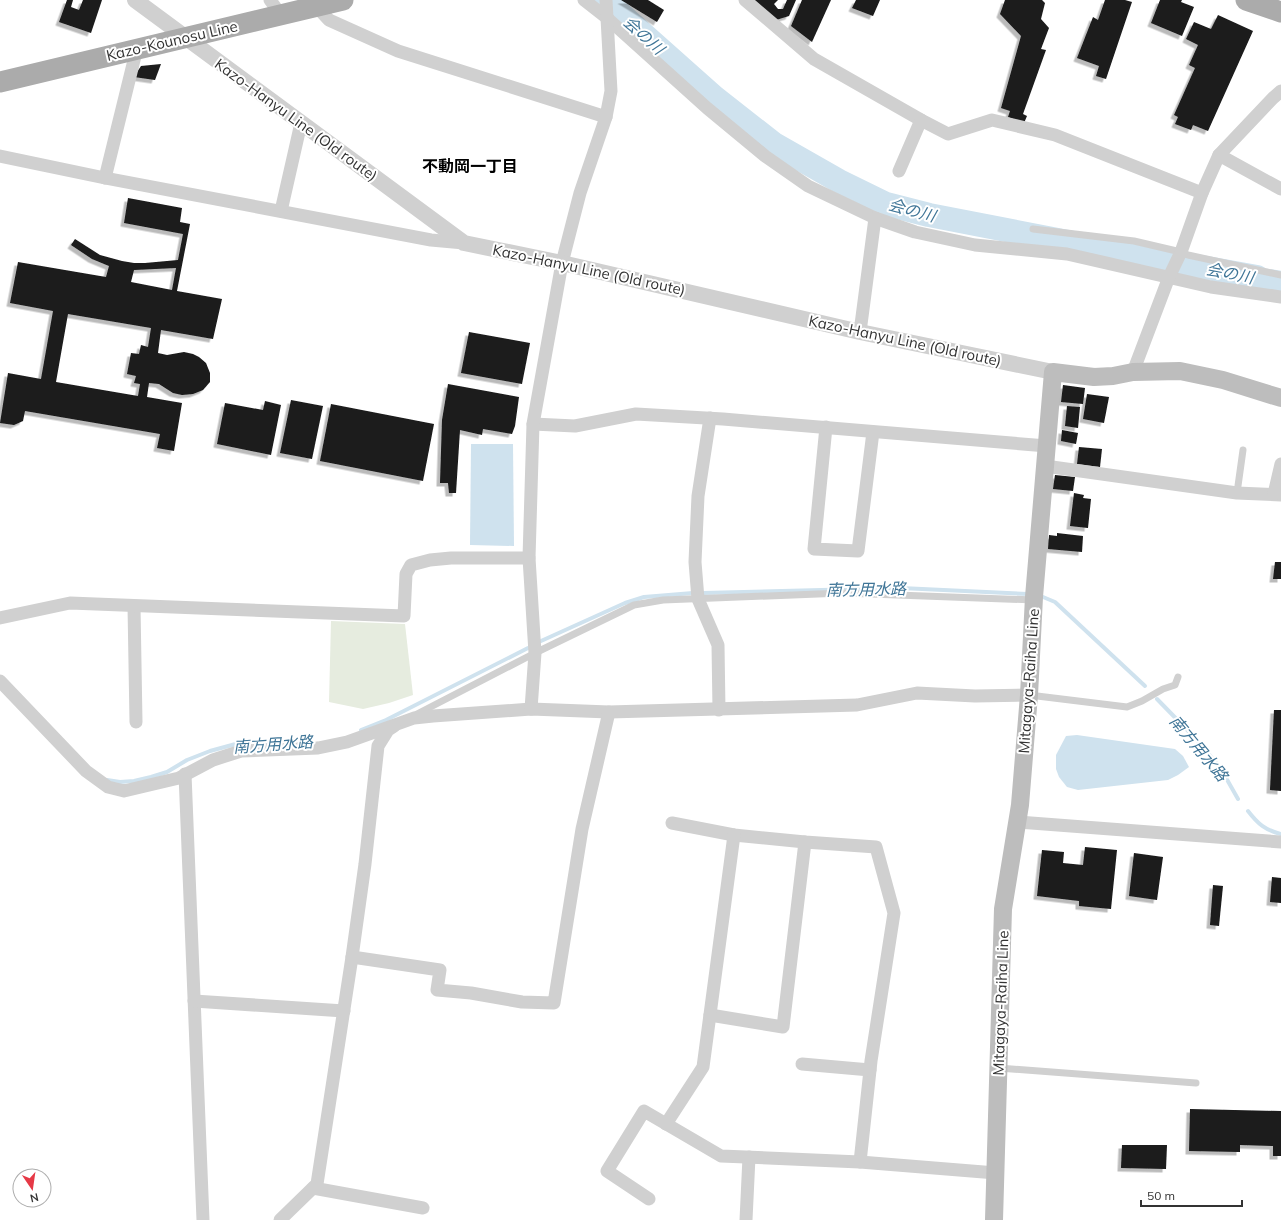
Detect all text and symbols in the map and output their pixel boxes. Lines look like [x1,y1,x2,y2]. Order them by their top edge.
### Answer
water label: 会の川 [619,12,670,60]
street label: Kazo-Kounosu Line [104,16,239,65]
street label: Kazo-Hanyu Line (Old route) [211,54,382,185]
district label: 不動岡一丁目 [422,156,518,176]
water label: 会の川 [886,194,940,226]
street label: Kazo-Hanyu Line (Old route) [491,240,687,299]
water label: 会の川 [1205,259,1257,288]
street label: Kazo-Hanyu Line (Old route) [807,311,1003,370]
water label: 南方用水路 [826,578,908,600]
street label: Mitagaya-Raiha Line [1014,608,1043,754]
water label: 南方用水路 [1166,711,1234,787]
water label: 南方用水路 [232,731,316,757]
street label: Mitagaya-Raiha Line [988,930,1013,1076]
north arrow [12,1168,52,1208]
scale bar [1141,1182,1242,1208]
text: 50 m [1147,1188,1175,1203]
text: N [29,1190,40,1205]

